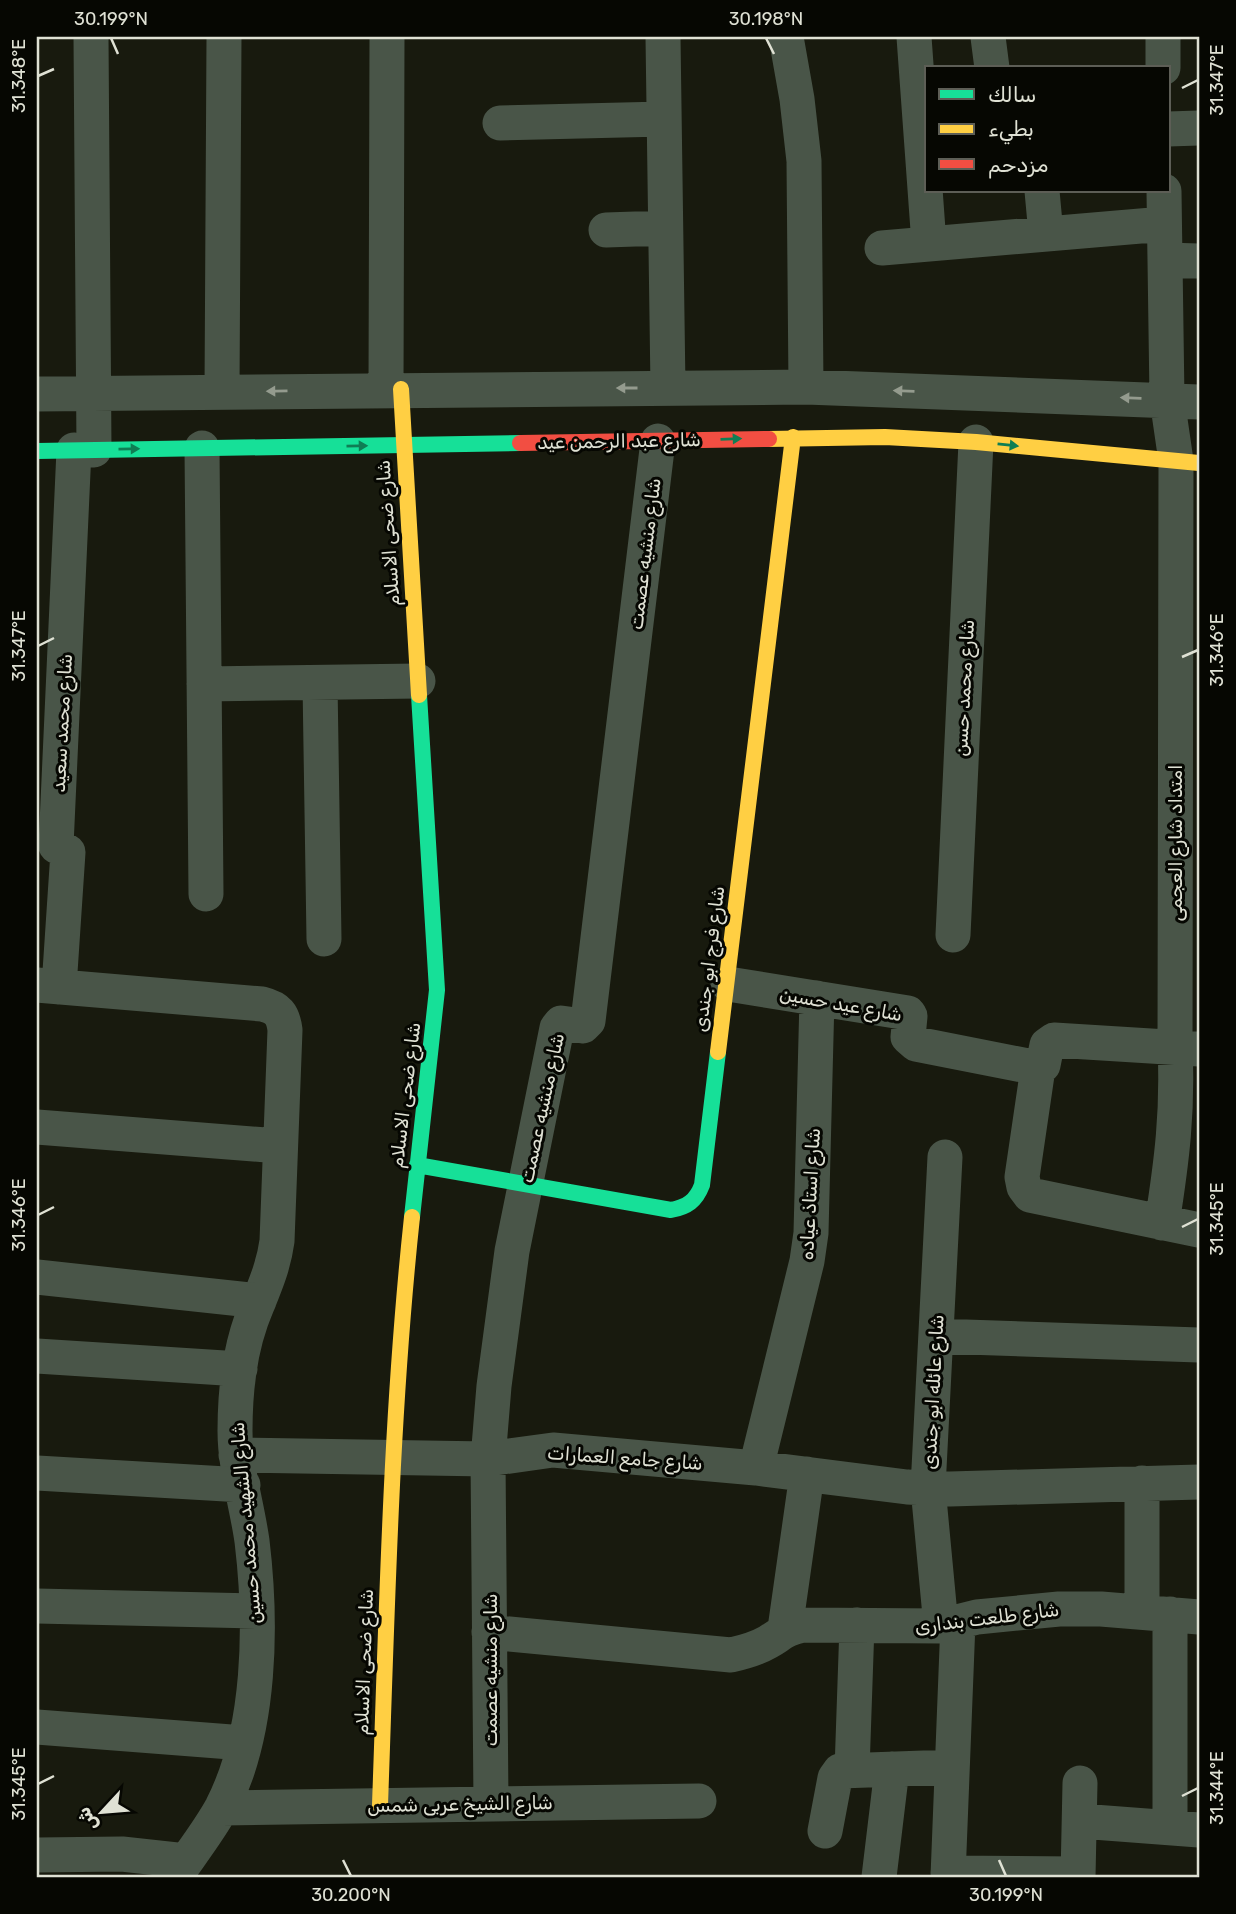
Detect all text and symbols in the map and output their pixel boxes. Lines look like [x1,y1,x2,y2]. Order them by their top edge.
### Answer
text: 30.199°N [74,8,148,30]
text: 30.198°N [729,8,803,30]
text: 31.348°E [8,39,30,113]
text: 31.347°E [1206,44,1228,116]
legend [925,66,1170,192]
text: سالك [988,82,1036,107]
text: بطيء [988,116,1034,145]
text: مزدحم [988,152,1048,179]
one-way arrow [616,382,638,394]
one-way arrow [266,385,288,396]
one-way arrow [892,385,914,396]
one-way arrow [1120,392,1142,404]
street label: شارع عبد الرحمن عيد [537,428,701,456]
one-way arrow [721,433,743,445]
one-way arrow [997,439,1019,450]
one-way arrow [346,440,368,452]
one-way arrow [119,443,141,455]
street label: شارع ضحى الاسلام [371,459,407,607]
street label: شارع منشيه عصمت [624,477,668,631]
text: 31.347°E [8,610,30,682]
text: 31.346°E [1206,613,1228,687]
street label: شارع محمد حسن [949,619,981,757]
street label: شارع محمد سعيد [47,653,79,793]
street label: امتداد شارع العجمى [1164,765,1189,921]
street label: شارع فرج ابو جندى [689,885,731,1034]
street label: شارع عيد حسين [778,982,904,1028]
street label: شارع ضحى الاسلام [385,1021,427,1169]
street label: شارع منشيه عصمت [515,1031,571,1186]
street label: شارع استاذ عياده [795,1127,827,1261]
text: 31.346°E [8,1178,30,1252]
text: 31.345°E [1206,1182,1228,1256]
street label: شارع عائله ابو جندى [917,1314,951,1470]
street label: شارع الشهيد محمد حسين [226,1421,268,1625]
street label: شارع جامع العمارات [546,1441,704,1477]
street label: شارع ضحى الاسلام [350,1588,380,1736]
street label: شارع منشيه عصمت [479,1594,504,1746]
street label: شارع طلعت بندارى [913,1598,1061,1640]
text: 31.345°E [8,1747,30,1821]
text: 31.344°E [1206,1751,1228,1825]
north arrow [66,1778,136,1848]
street label: شارع الشيخ عربى شمس [367,1791,553,1819]
text: ش [72,1803,103,1835]
text: 30.200°N [311,1884,391,1906]
text: 30.199°N [969,1884,1043,1906]

